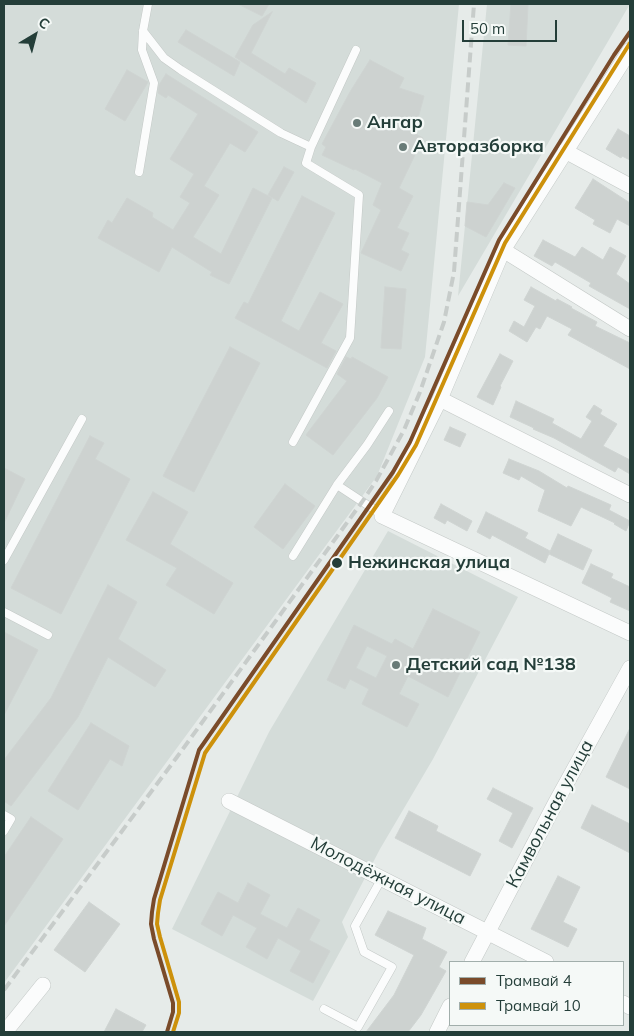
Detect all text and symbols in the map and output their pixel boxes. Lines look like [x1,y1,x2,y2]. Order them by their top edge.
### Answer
north arrow [10,10,60,60]
scale bar [464,10,559,42]
text: С [35,13,53,33]
text: 50 m [470,19,505,38]
place label: Ангар [367,112,423,134]
marker: Ангар [351,117,363,129]
place label: Авторазборка [413,136,544,158]
marker: Авторазборка [397,141,409,153]
place label: Нежинская улица [348,552,510,574]
marker: Нежинская улица [330,556,344,570]
place label: Детский сад №138 [406,654,576,676]
marker: Детский сад №138 [390,659,402,671]
street label: Камвольная улица [502,736,598,892]
street label: Молодёжная улица [307,833,469,929]
legend [449,961,624,1026]
text: Трамвай 4 [496,971,572,990]
text: Трамвай 10 [496,996,581,1015]

